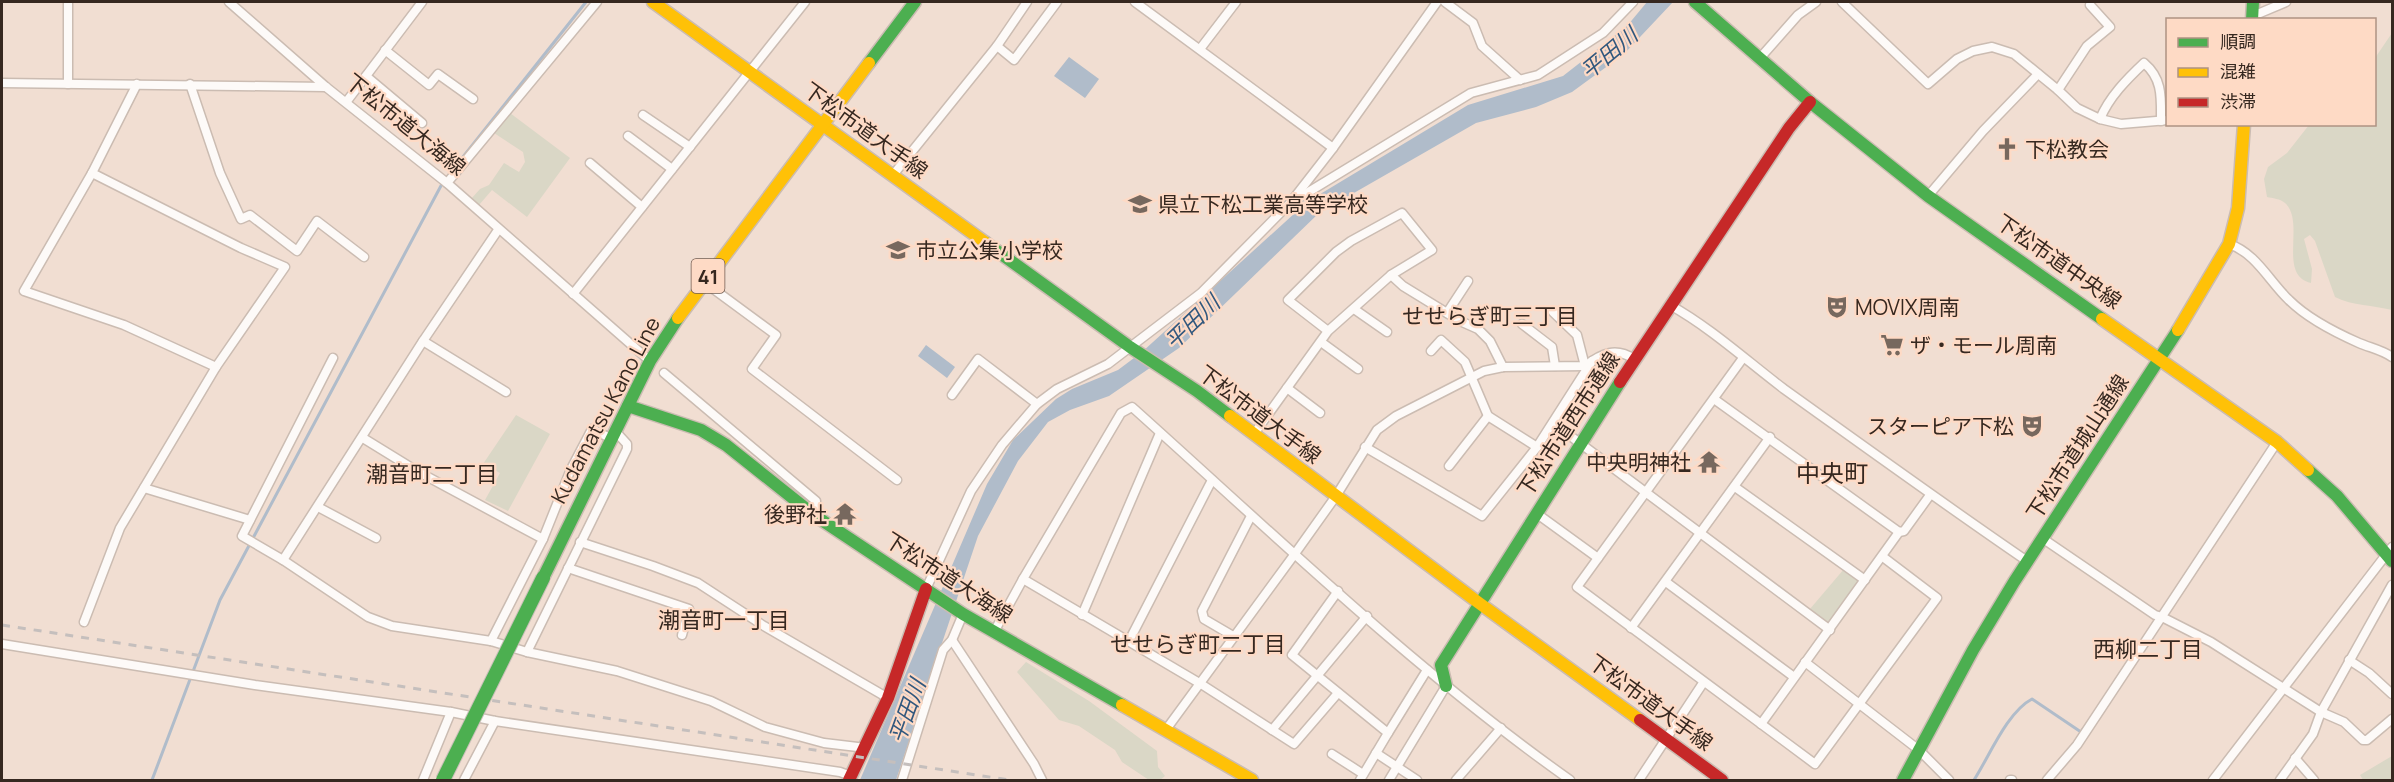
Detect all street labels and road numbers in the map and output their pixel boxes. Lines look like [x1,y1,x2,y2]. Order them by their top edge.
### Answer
street label: 下松市道大海線 [340,67,472,181]
street label: 下松市道大手線 [798,75,934,185]
street label: 下松市道中央線 [1991,207,2127,315]
road number: 41 [692,259,724,293]
street label: Kudamatsu Kano Line [544,312,666,508]
street label: 下松市道西市通線 [1511,346,1625,502]
street label: 下松市道大手線 [1193,359,1327,469]
street label: 下松市道城山通線 [2020,369,2134,525]
street label: 下松市道大海線 [880,525,1018,629]
street label: 下松市道大手線 [1583,647,1719,757]

